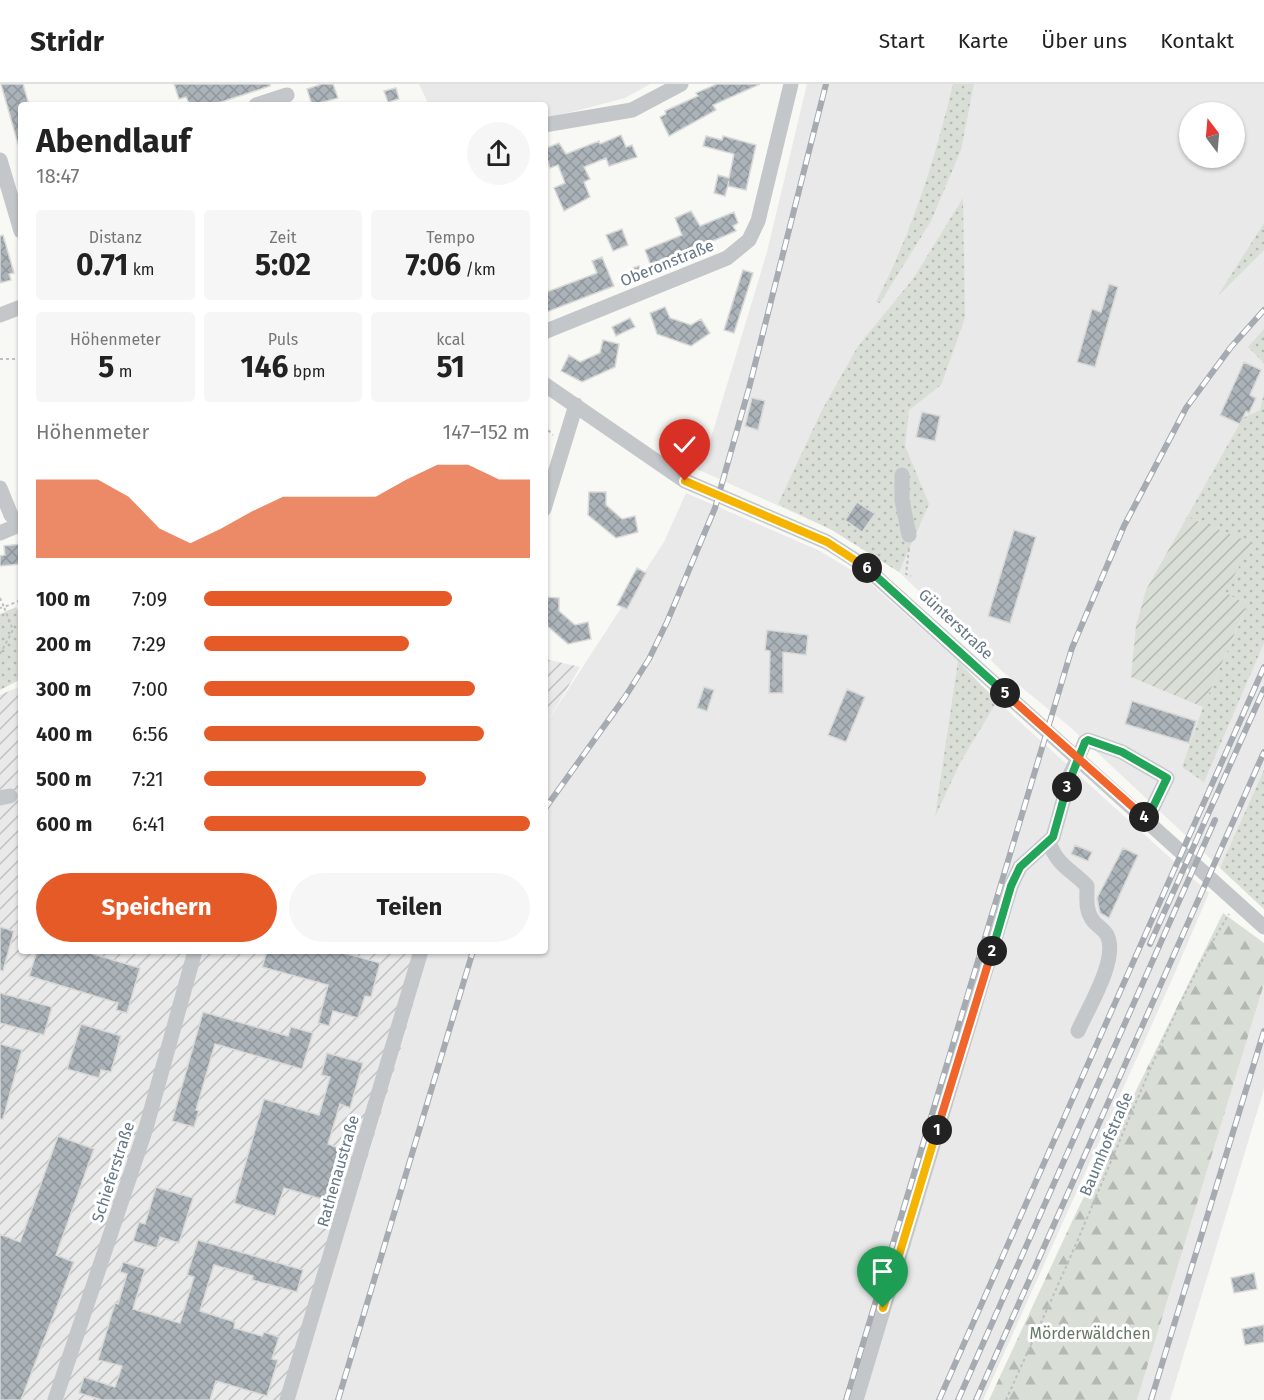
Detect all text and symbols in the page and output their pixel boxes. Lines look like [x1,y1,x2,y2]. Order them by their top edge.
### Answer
text: Stridr [30,25,104,58]
text: Start [879,28,925,54]
text: Karte [958,28,1008,54]
text: Über uns [1041,28,1127,54]
text: Kontakt [1160,28,1234,54]
north arrow [1179,102,1245,168]
map controls [1179,102,1245,168]
text: Abendlauf [36,121,191,161]
button: share [467,122,530,185]
text: 18:47 [36,164,79,188]
text: Distanz [89,228,142,247]
text: Zeit [269,228,297,247]
text: Tempo [426,228,475,247]
street label: Oberonstraße [617,236,717,290]
text: 0.71 [76,247,128,283]
text: 5:02 [255,247,311,283]
text: 7:06 [406,247,461,283]
text: km [128,260,155,279]
text: /km [461,260,496,279]
text: Höhenmeter [70,330,161,349]
text: Puls [268,330,298,349]
text: kcal [436,330,465,349]
text: 5 [98,349,114,385]
text: 146 [241,349,288,385]
text: 51 [437,349,465,385]
text: m [114,362,132,381]
text: bpm [288,362,325,381]
pin [659,419,710,481]
text: Höhenmeter [36,420,149,444]
text: 147–152 m [443,420,530,444]
icon: check [668,428,701,461]
pin: 6 [852,553,882,583]
text: 6 [862,558,872,577]
street label: Günterstraße [915,585,997,663]
text: 100 m [36,587,90,611]
text: 7:09 [132,587,167,611]
text: 200 m [36,632,91,656]
text: 7:29 [132,632,166,656]
text: 300 m [36,677,91,701]
text: 7:00 [132,677,168,701]
pin: 5 [990,678,1020,708]
text: 5 [1001,683,1009,702]
text: 400 m [36,722,92,746]
text: 6:56 [132,722,168,746]
text: 500 m [36,767,92,791]
text: 7:21 [132,767,164,791]
pin: 3 [1052,772,1082,802]
text: 3 [1063,777,1071,796]
pin: 4 [1129,802,1159,832]
text: 4 [1139,807,1149,826]
text: 600 m [36,812,92,836]
text: 6:41 [132,812,166,836]
button: Speichern [36,873,277,942]
button: Teilen [289,873,530,942]
pin: 2 [977,936,1007,966]
text: 2 [988,941,996,960]
street label: Baumhofstraße [1076,1089,1136,1199]
street label: Rathenaustraße [313,1113,363,1229]
pin: 1 [922,1115,952,1145]
street label: Schieferstraße [88,1119,138,1225]
text: 1 [933,1120,941,1139]
pin [857,1246,908,1308]
icon: arrive [866,1255,899,1288]
park label: Mörderwäldchen [1029,1324,1151,1343]

